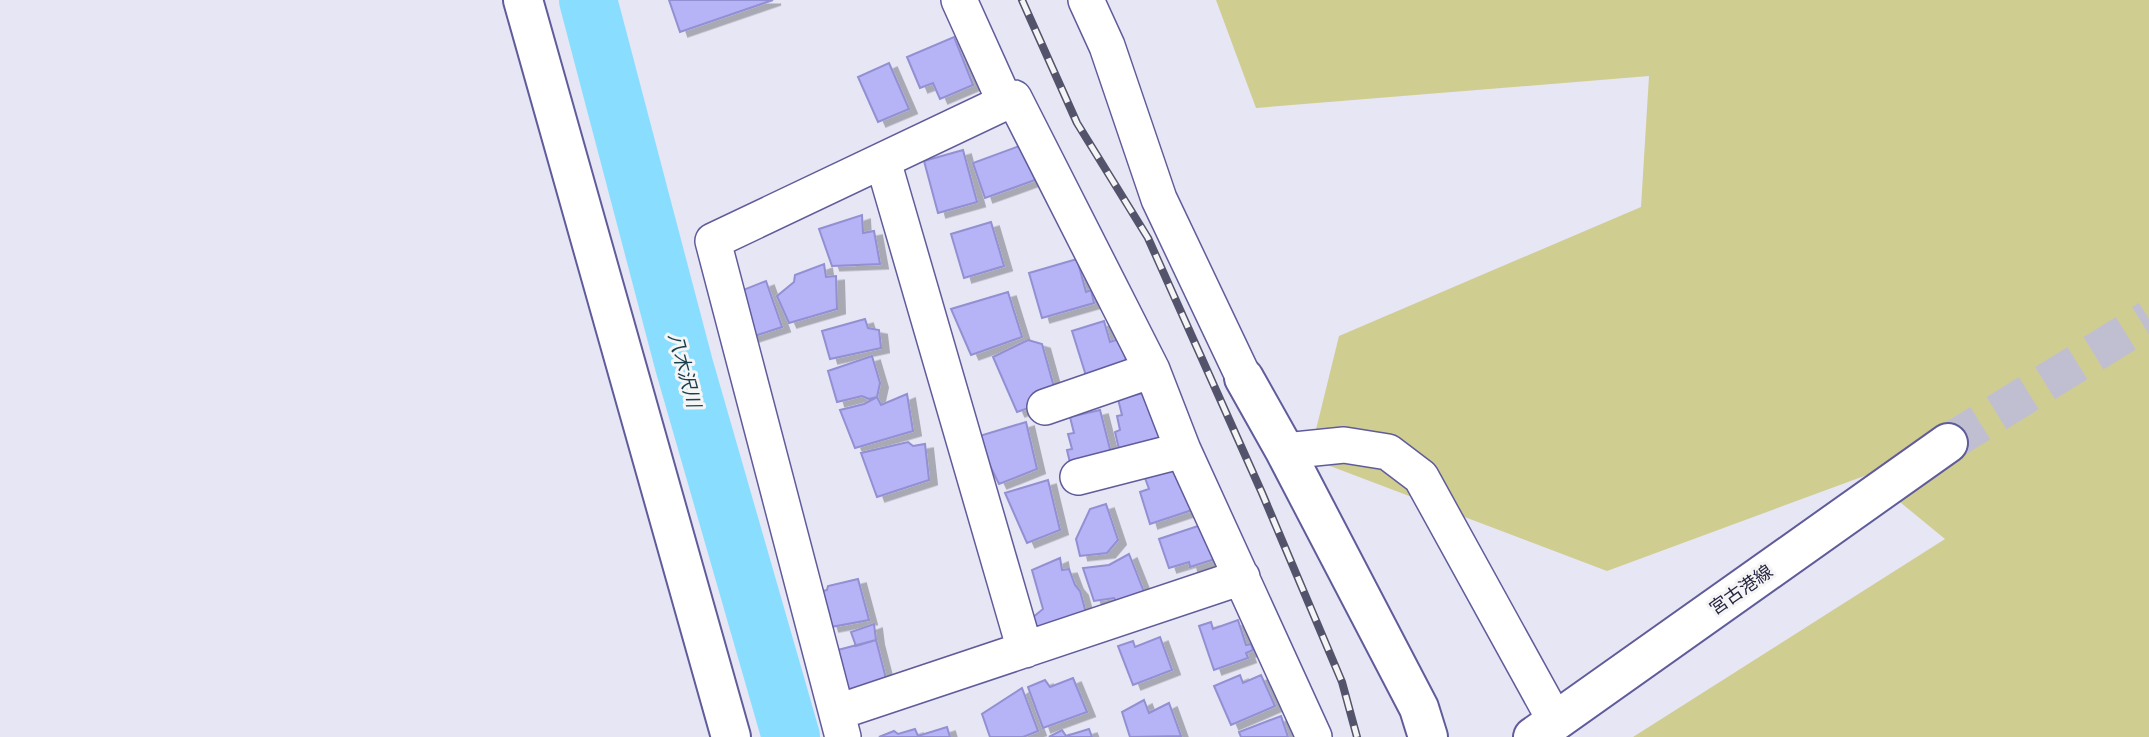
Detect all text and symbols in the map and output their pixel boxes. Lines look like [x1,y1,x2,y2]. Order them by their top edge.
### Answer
water label: 八木沢川 [664,330,707,412]
street label: 宮古港線 [1705,560,1777,620]

